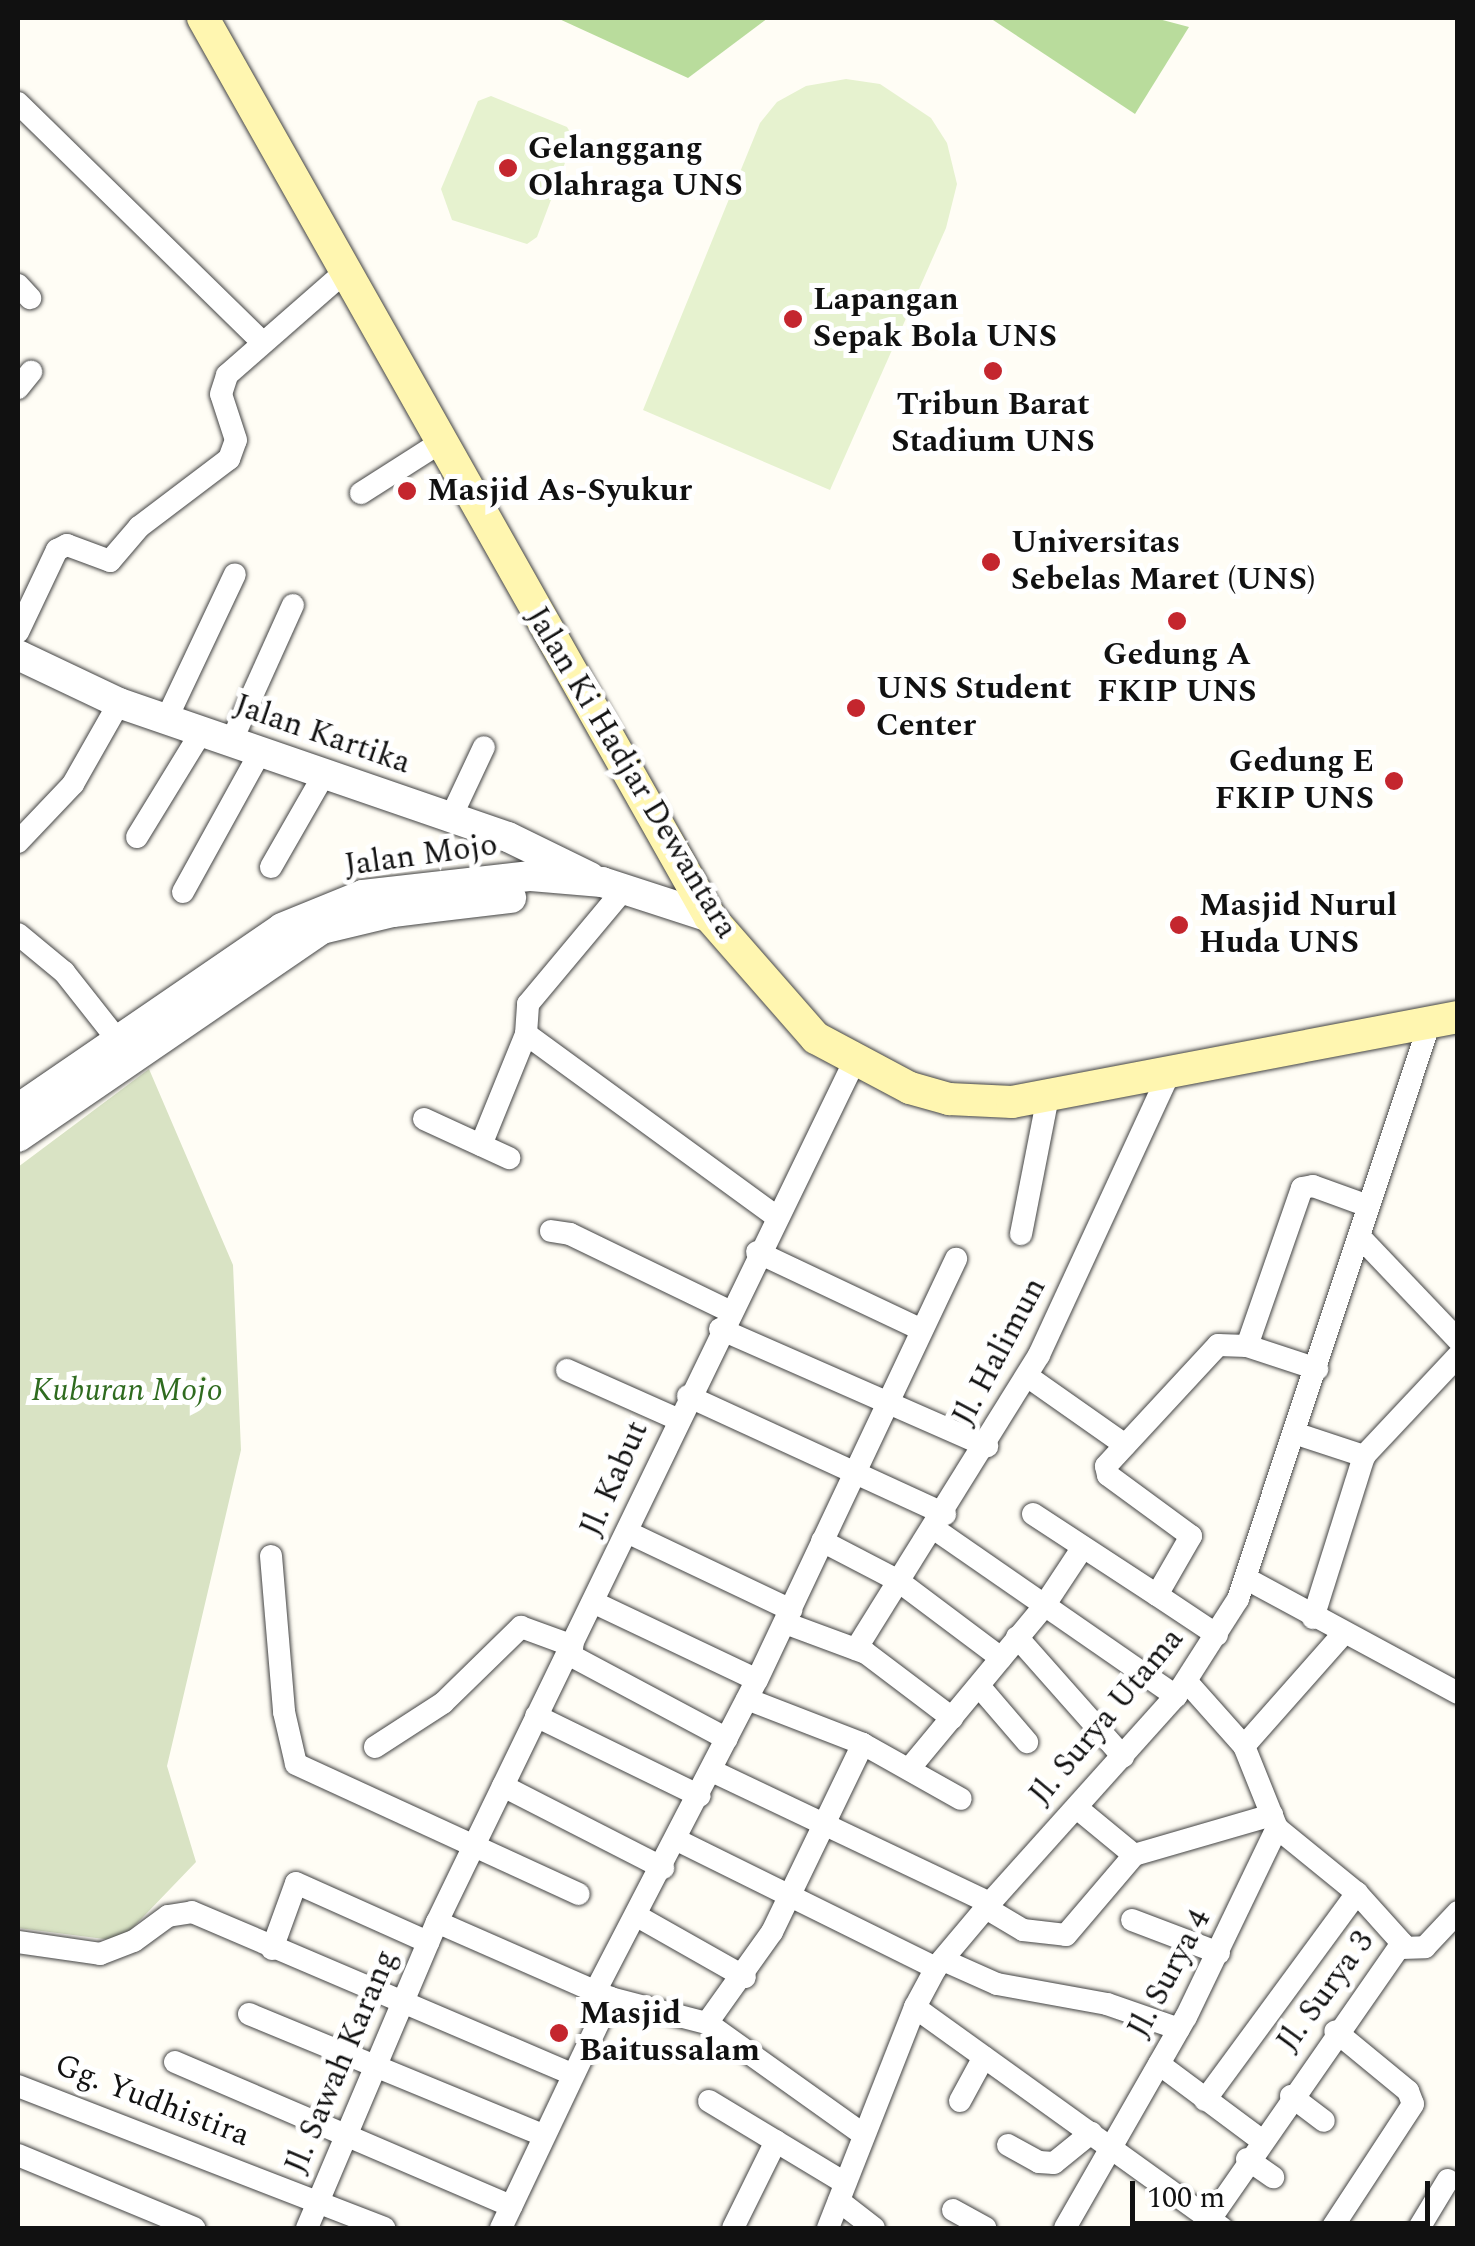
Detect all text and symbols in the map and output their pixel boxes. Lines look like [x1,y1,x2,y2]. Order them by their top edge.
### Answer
place label: Gelanggang Olahraga UNS [528,131,743,206]
marker: Gelanggang Olahraga UNS [497,157,519,179]
place label: Lapangan Sepak Bola UNS [813,282,1057,357]
marker: Lapangan Sepak Bola UNS [782,308,804,330]
marker: Tribun Barat Stadium UNS [982,360,1004,382]
place label: Tribun Barat Stadium UNS [891,387,1095,462]
place label: Masjid As-Syukur [427,472,692,510]
marker: Masjid As-Syukur [396,480,418,502]
place label: Universitas Sebelas Maret (UNS) [1011,525,1315,600]
marker: Universitas Sebelas Maret (UNS) [980,551,1002,573]
street label: Jalan Ki Hadjar Dewantara [517,600,745,946]
marker: Gedung A FKIP UNS [1166,610,1188,632]
place label: Gedung A FKIP UNS [1097,637,1257,712]
place label: UNS Student Center [876,671,1072,746]
street label: Jalan Kartika [229,687,415,783]
marker: UNS Student Center [845,697,867,719]
place label: Gedung E FKIP UNS [1215,744,1374,819]
marker: Gedung E FKIP UNS [1383,770,1405,792]
street label: Jalan Mojo [342,826,500,886]
place label: Masjid Nurul Huda UNS [1199,888,1397,963]
marker: Masjid Nurul Huda UNS [1168,914,1190,936]
street label: Jl. Halimun [945,1271,1055,1433]
park label: Kuburan Mojo [31,1372,223,1410]
street label: Jl. Kabut [573,1415,657,1543]
street label: Jl. Surya Utama [1022,1621,1192,1813]
street label: Jl. Surya 4 [1120,1903,1220,2045]
street label: Jl. Surya 3 [1269,1924,1383,2060]
street label: Jl. Sawah Karang [278,1944,406,2180]
place label: Masjid Baitussalam [579,1996,760,2071]
marker: Masjid Baitussalam [548,2022,570,2044]
street label: Gg. Yudhistira [49,2046,255,2156]
scale bar [1135,2161,1435,2223]
text: 100 m [1147,2175,1225,2221]

